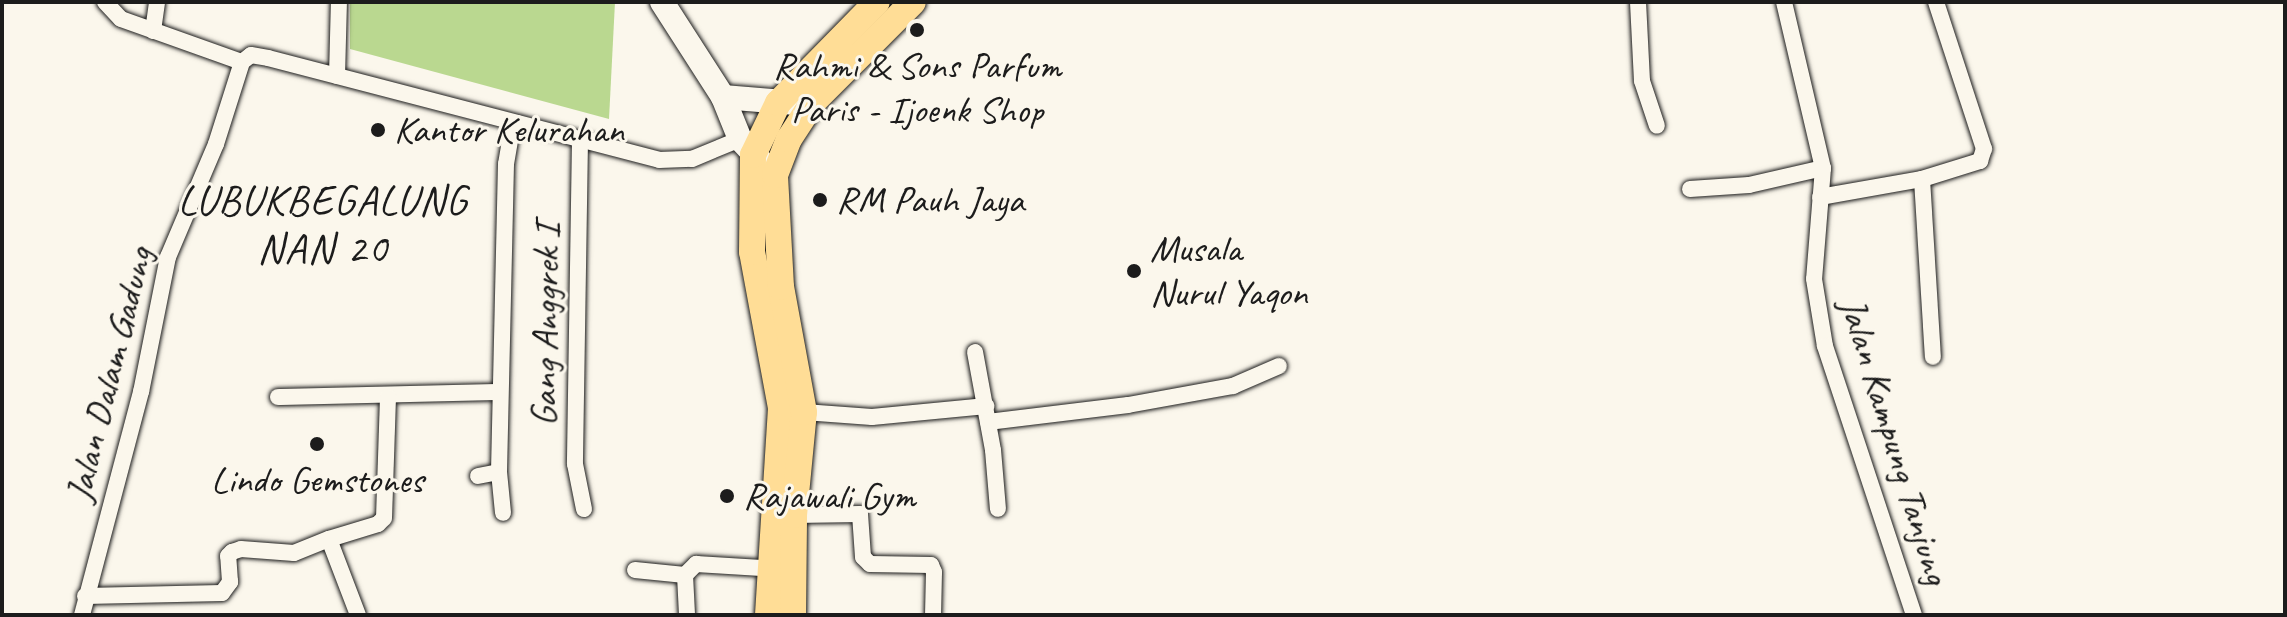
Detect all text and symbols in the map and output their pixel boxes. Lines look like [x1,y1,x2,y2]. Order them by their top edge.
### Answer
marker: Rahmi & Sons Parfum Paris - Ijoenk Shop [908,21,926,39]
place label: Rahmi & Sons Parfum Paris - Ijoenk Shop [773,43,1061,132]
place label: Kantor Kelurahan [394,107,625,153]
marker: Kantor Kelurahan [369,121,387,139]
district label: LUBUKBEGALUNG NAN 20 [177,176,469,274]
place label: RM Pauh Jaya [836,177,1022,223]
marker: RM Pauh Jaya [811,191,829,209]
street label: Gang Anggrek I [520,224,570,426]
place label: Musala Nurul Yaqon [1150,226,1308,316]
street label: Jalan Dalam Gadung [55,241,163,507]
marker: Musala Nurul Yaqon [1125,262,1143,280]
street label: Jalan Kampung Tanjung [1829,291,1961,591]
marker: Lindo Gemstones [308,435,326,453]
place label: Lindo Gemstones [211,457,423,503]
place label: Rajawali Gym [743,473,915,519]
marker: Rajawali Gym [718,487,736,505]

